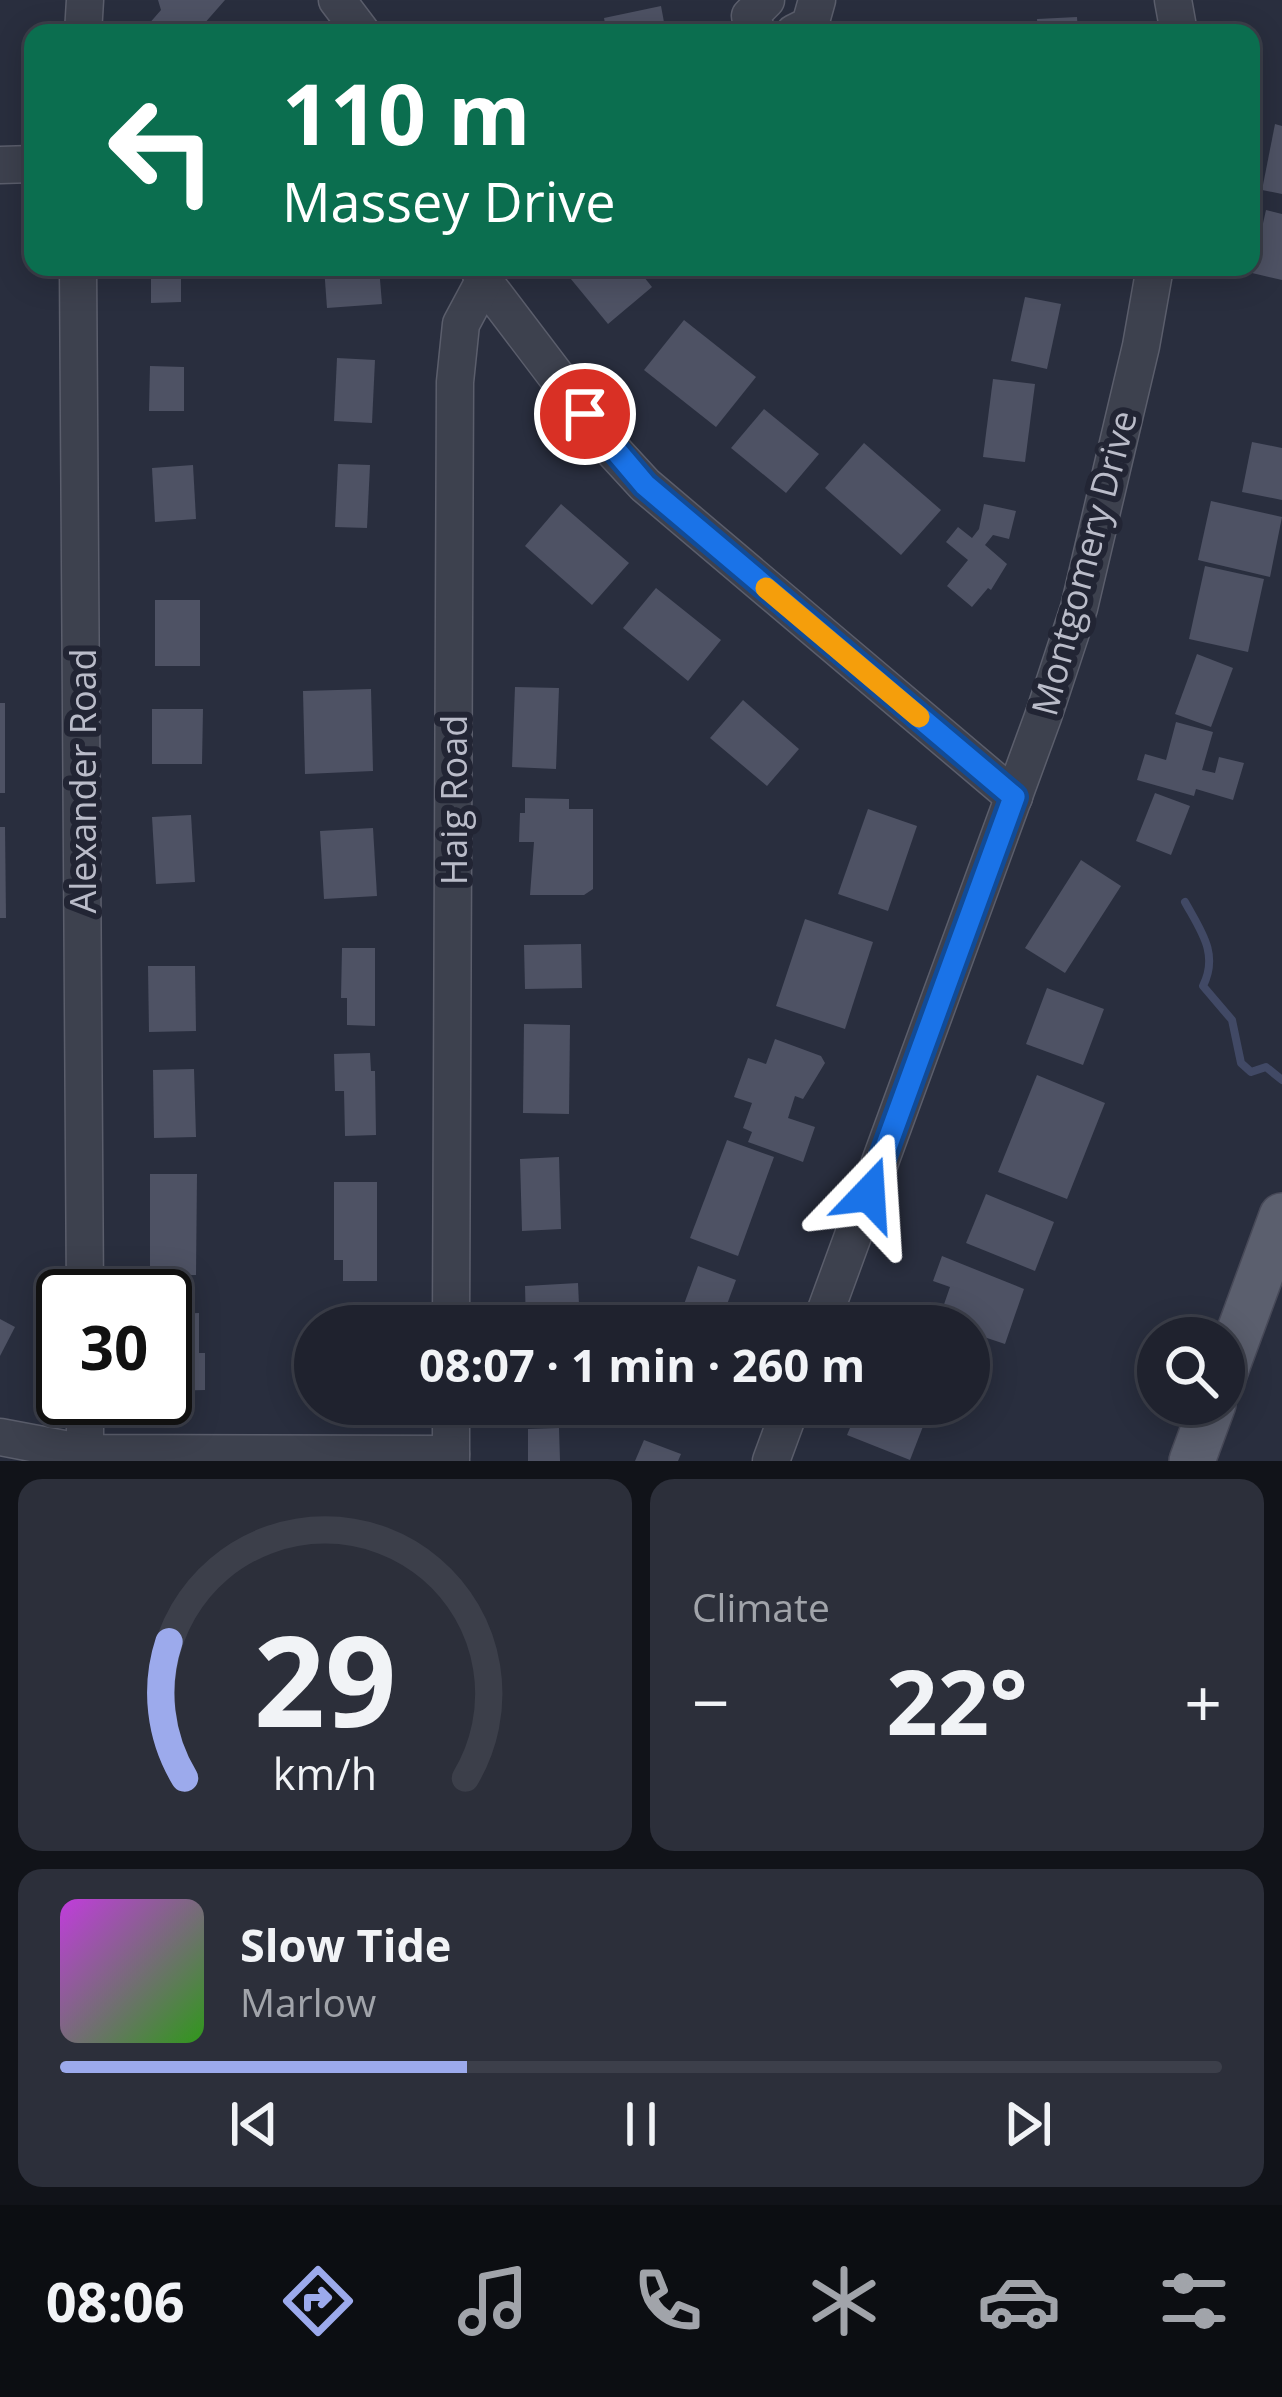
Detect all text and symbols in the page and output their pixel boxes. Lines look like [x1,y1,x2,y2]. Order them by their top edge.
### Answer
text: 110 m [282,55,530,170]
icon: left [84,72,240,228]
text: Massey Drive [282,164,616,238]
pin [534,363,636,465]
icon: arrive [552,381,618,447]
street label: Montgomery Drive [1019,405,1148,721]
street label: Alexander Road [58,648,107,914]
street label: Haig Road [429,715,478,885]
position arrow [806,1131,932,1257]
speed limit sign: 30 [36,1269,192,1425]
map controls [1137,1317,1245,1425]
button: search [1137,1317,1245,1425]
text: 08:07 · 1 min · 260 m [419,1334,865,1395]
text: Climate [692,1580,830,1633]
text: 29 [254,1594,396,1764]
text: 22° [886,1639,1028,1761]
text: − [692,1656,730,1746]
text: + [1184,1656,1222,1746]
text: km/h [273,1744,377,1803]
text: Slow Tide [240,1914,451,1975]
text: Marlow [240,1975,376,2028]
icon: previous [221,2091,287,2157]
icon: pause [608,2091,674,2157]
icon: next [995,2091,1061,2157]
icon: directions [276,2259,360,2343]
icon: music [451,2259,535,2343]
icon: phone [626,2259,710,2343]
icon: climate [802,2259,886,2343]
icon: car [977,2259,1061,2343]
icon: filters [1152,2259,1236,2343]
text: 08:06 [46,2264,185,2338]

